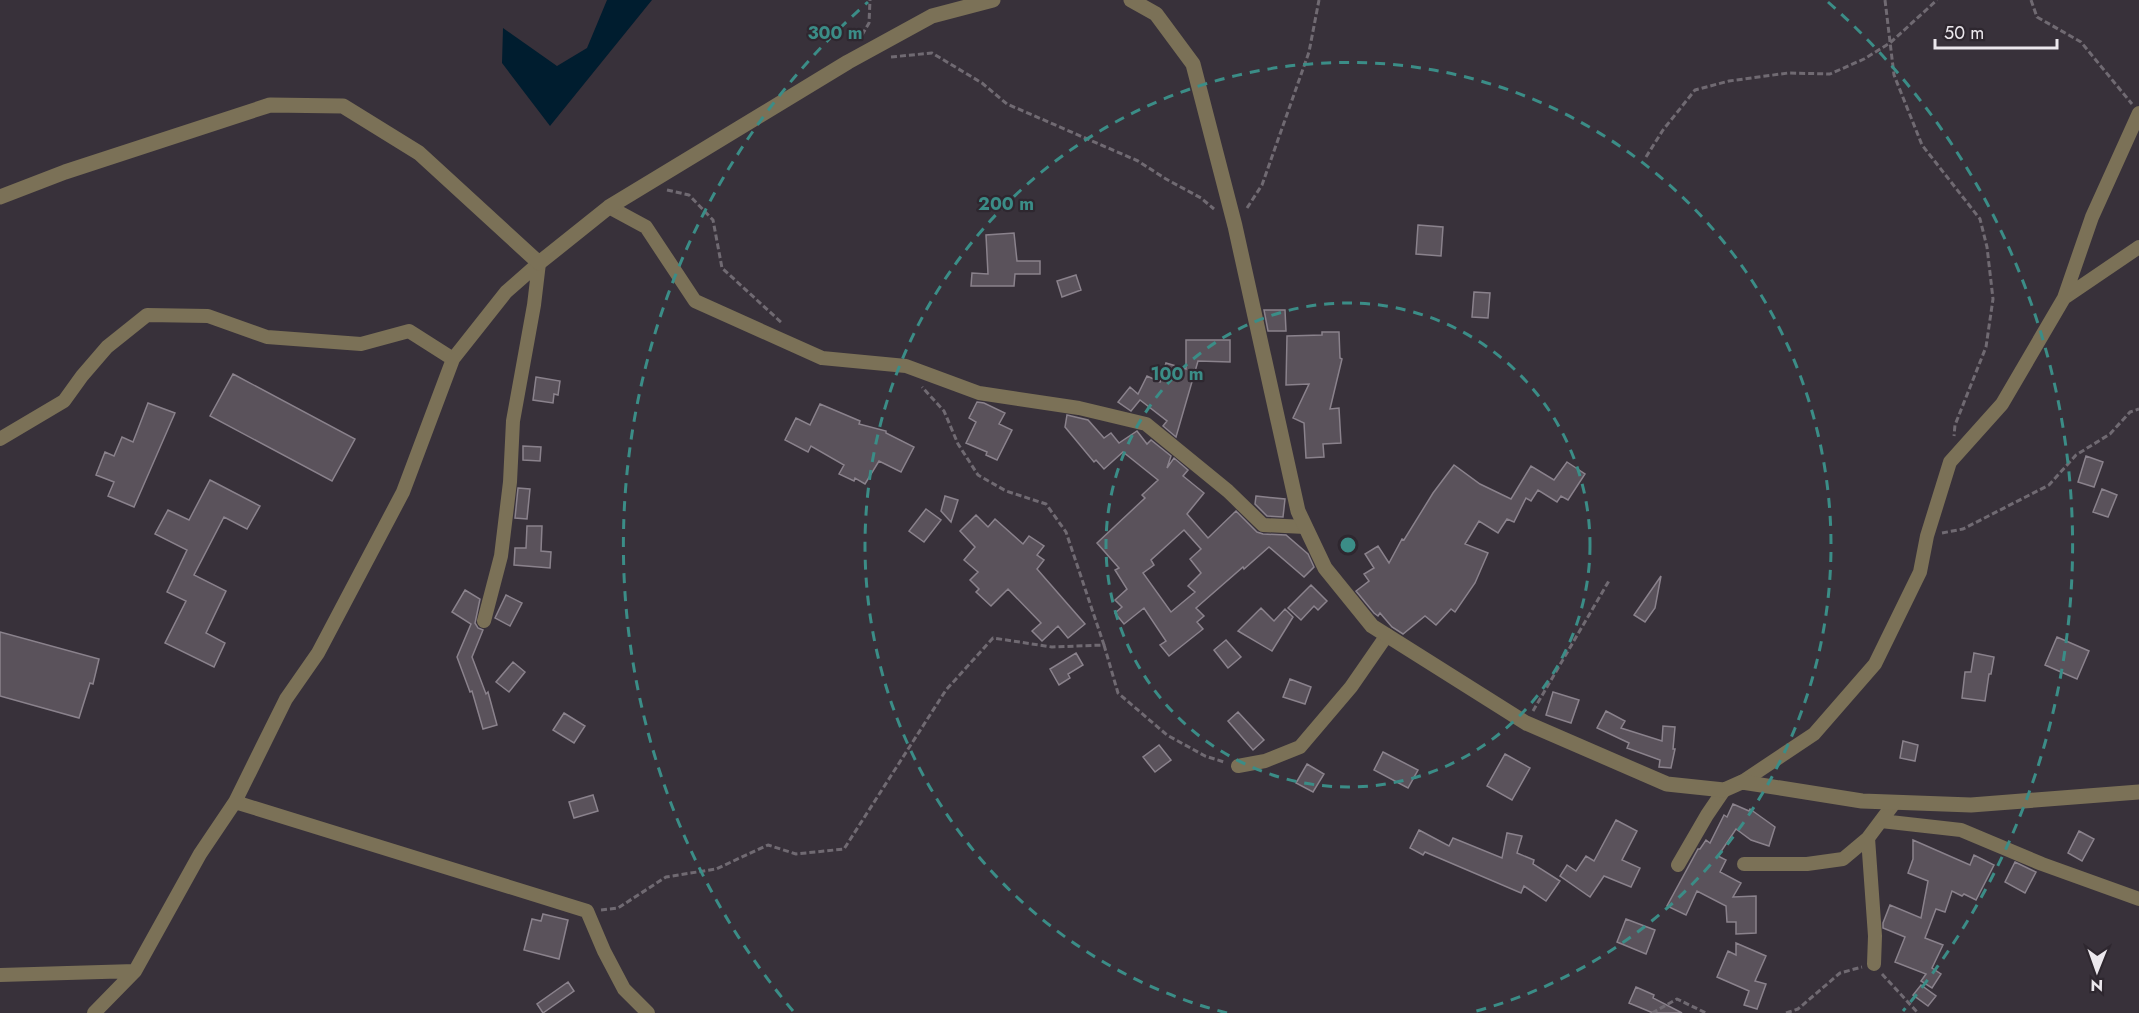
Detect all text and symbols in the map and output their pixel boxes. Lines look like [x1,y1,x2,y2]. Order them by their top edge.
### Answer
scale bar [1935,12,2056,50]
text: 300 m [807,20,863,46]
text: 50 m [1944,20,1984,46]
text: 200 m [978,191,1034,217]
text: 100 m [1150,361,1204,387]
centre of rings [1338,535,1358,555]
north arrow [2067,941,2127,1001]
text: N [2090,974,2103,997]

